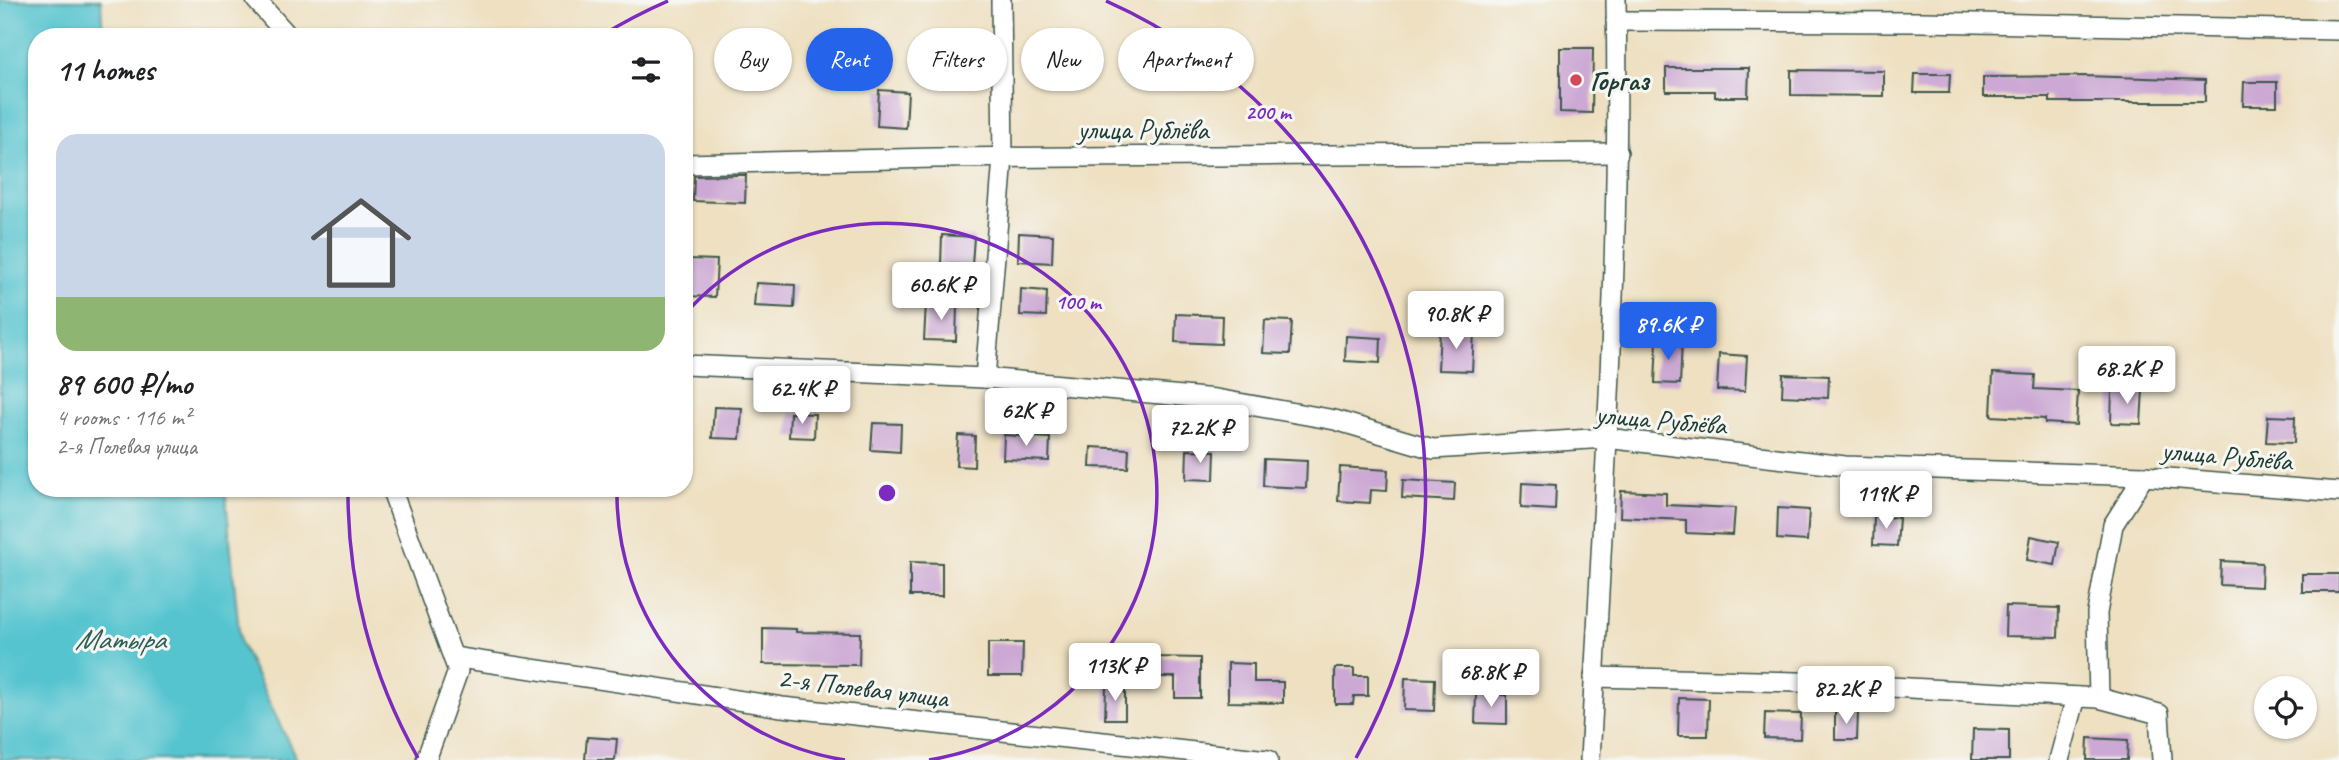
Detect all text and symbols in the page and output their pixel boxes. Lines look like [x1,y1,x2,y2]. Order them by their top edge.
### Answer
chip: Buy [714,28,792,91]
chip: Rent [806,28,893,91]
chip: Filters [907,28,1007,91]
chip: New [1021,28,1104,91]
chip: Apartment [1118,28,1254,91]
text: 11 homes [56,51,154,89]
icon: filters [627,51,665,89]
place label: Горгаз [1590,63,1651,98]
marker: Горгаз [1568,72,1584,88]
text: 200 m [1245,99,1293,125]
street label: улица Рублёва [1075,112,1210,147]
icon: home [298,180,424,306]
pin: 60.6K ₽ [876,262,1006,322]
text: 60.6K ₽ [908,270,974,299]
text: 100 m [1055,289,1103,315]
pin: 90.8K ₽ [1391,292,1521,351]
text: 90.8K ₽ [1424,299,1488,328]
pin: 89.6K ₽ [1603,302,1733,362]
text: 89.6K ₽ [1636,310,1700,339]
pin: 68.2K ₽ [2062,346,2192,406]
text: 68.2K ₽ [2094,354,2160,383]
text: 89 600 ₽/mo [56,365,192,403]
pin: 62.4K ₽ [737,366,867,426]
text: 62.4K ₽ [769,374,835,403]
pin: 62K ₽ [977,388,1075,448]
text: 62K ₽ [1001,396,1051,425]
street label: улица Рублёва [1592,396,1730,443]
text: 4 rooms · 116 m² [56,403,191,432]
pin: 72.2K ₽ [1135,406,1265,465]
text: 72.2K ₽ [1168,413,1232,442]
text: 2-я Полевая улица [56,432,197,461]
street label: улица Рублёва [2158,432,2296,479]
pin: 119K ₽ [1829,472,1943,531]
text: 119K ₽ [1856,479,1916,508]
centre of rings [875,481,899,505]
water label: Матыра [75,620,168,658]
pin: 113K ₽ [1058,644,1172,703]
pin: 68.8K ₽ [1426,650,1556,709]
text: 113K ₽ [1085,651,1145,680]
text: 68.8K ₽ [1458,657,1524,686]
street label: 2-я Полевая улица [776,660,952,716]
pin: 82.2K ₽ [1781,666,1911,726]
text: 82.2K ₽ [1814,674,1878,703]
map controls [2254,676,2317,739]
button: locate [2254,676,2317,739]

